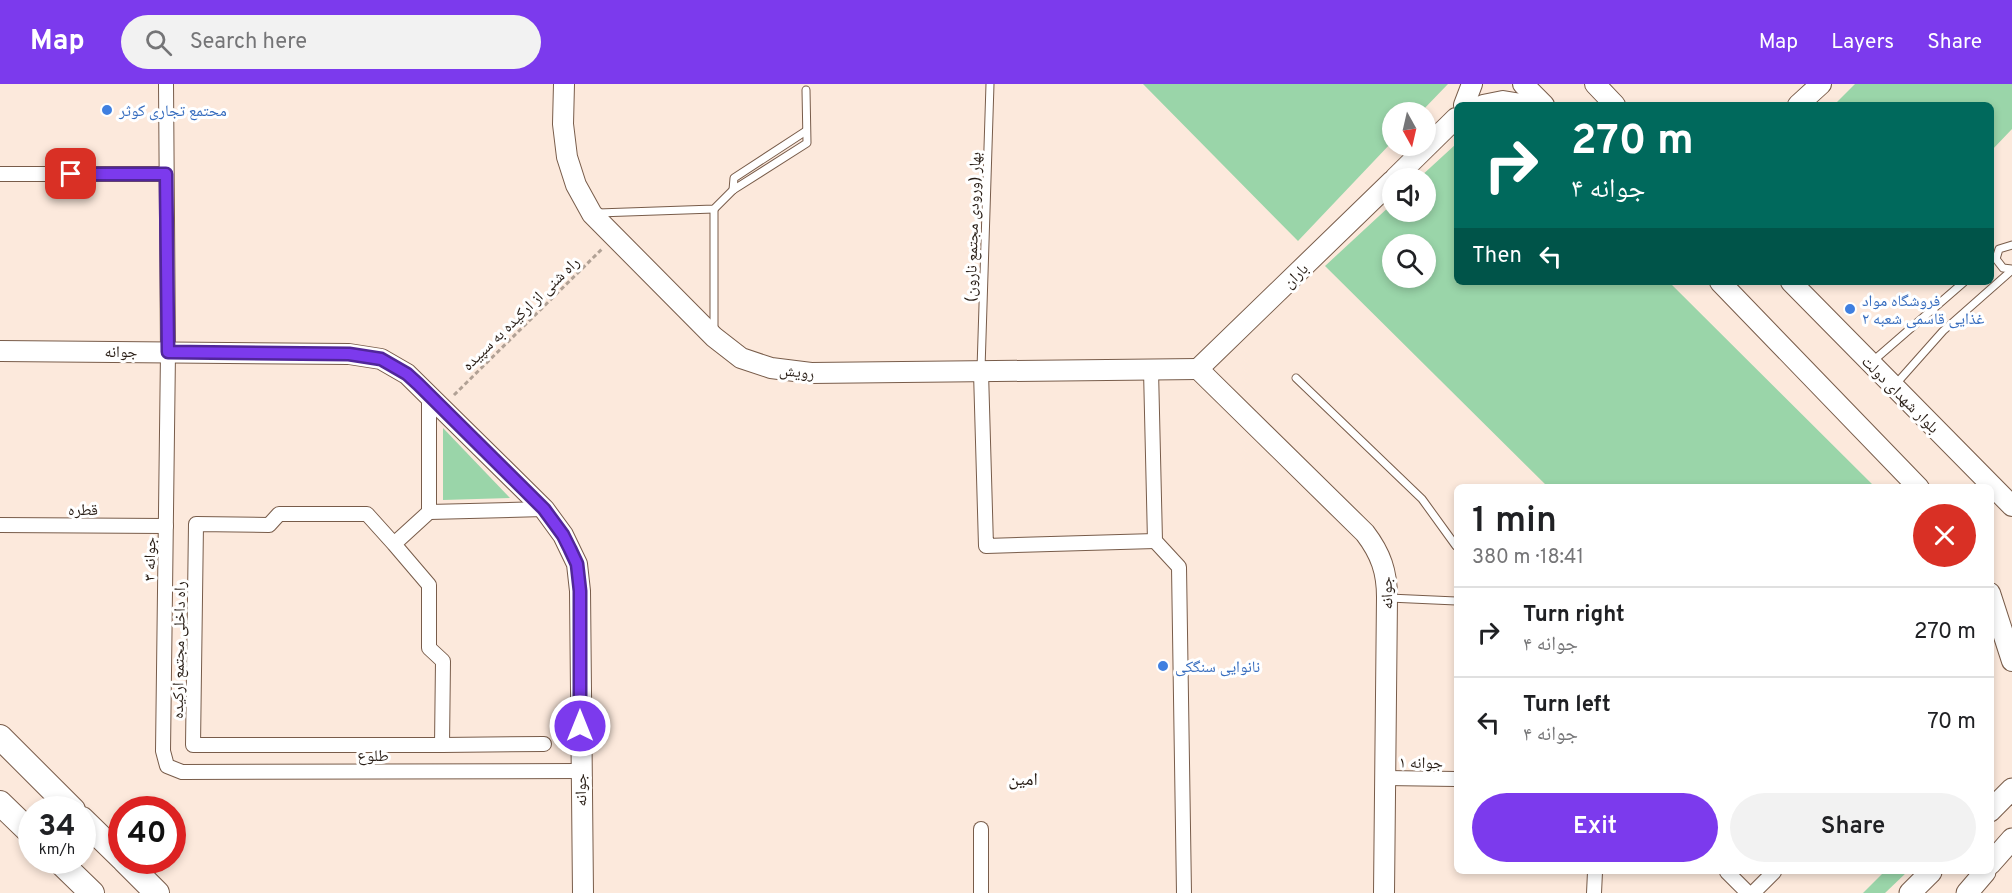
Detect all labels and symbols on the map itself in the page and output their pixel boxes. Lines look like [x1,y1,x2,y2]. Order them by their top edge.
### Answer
place label: محتمع تجاری کوثر [118,102,227,122]
north arrow [1382,102,1436,156]
marker: محتمع تجاری کوثر [100,103,114,117]
pin [45,148,96,199]
street label: بهار (ورودی مجتمع نارون) [961,152,987,302]
street label: راه شنی از ارکیده به سپیده [458,253,584,376]
street label: باران [1279,260,1313,293]
place label: فروشگاه مواد غذایی قاسمی شعبه ۲ [1862,292,1984,330]
marker: فروشگاه مواد غذایی قاسمی شعبه ۲ [1843,302,1857,316]
street label: جوانه [104,343,138,363]
street label: بلوار شهدای دولت [1857,352,1943,438]
street label: رویش [778,361,815,385]
street label: قطره [68,501,98,521]
street label: جوانه ۳ [141,537,161,581]
street label: جوانه [1377,576,1399,610]
street label: راه داخلی مجتمع ارکیده [169,581,191,719]
place label: نانوایی سنگکی [1175,658,1260,678]
marker: نانوایی سنگکی [1156,659,1170,673]
position arrow [548,694,612,758]
street label: طلوع [357,747,389,767]
street label: جوانه ۱ [1399,754,1443,774]
district label: امین [1008,769,1038,792]
street label: جوانه [572,773,592,807]
speed limit sign: 40 [108,796,186,874]

